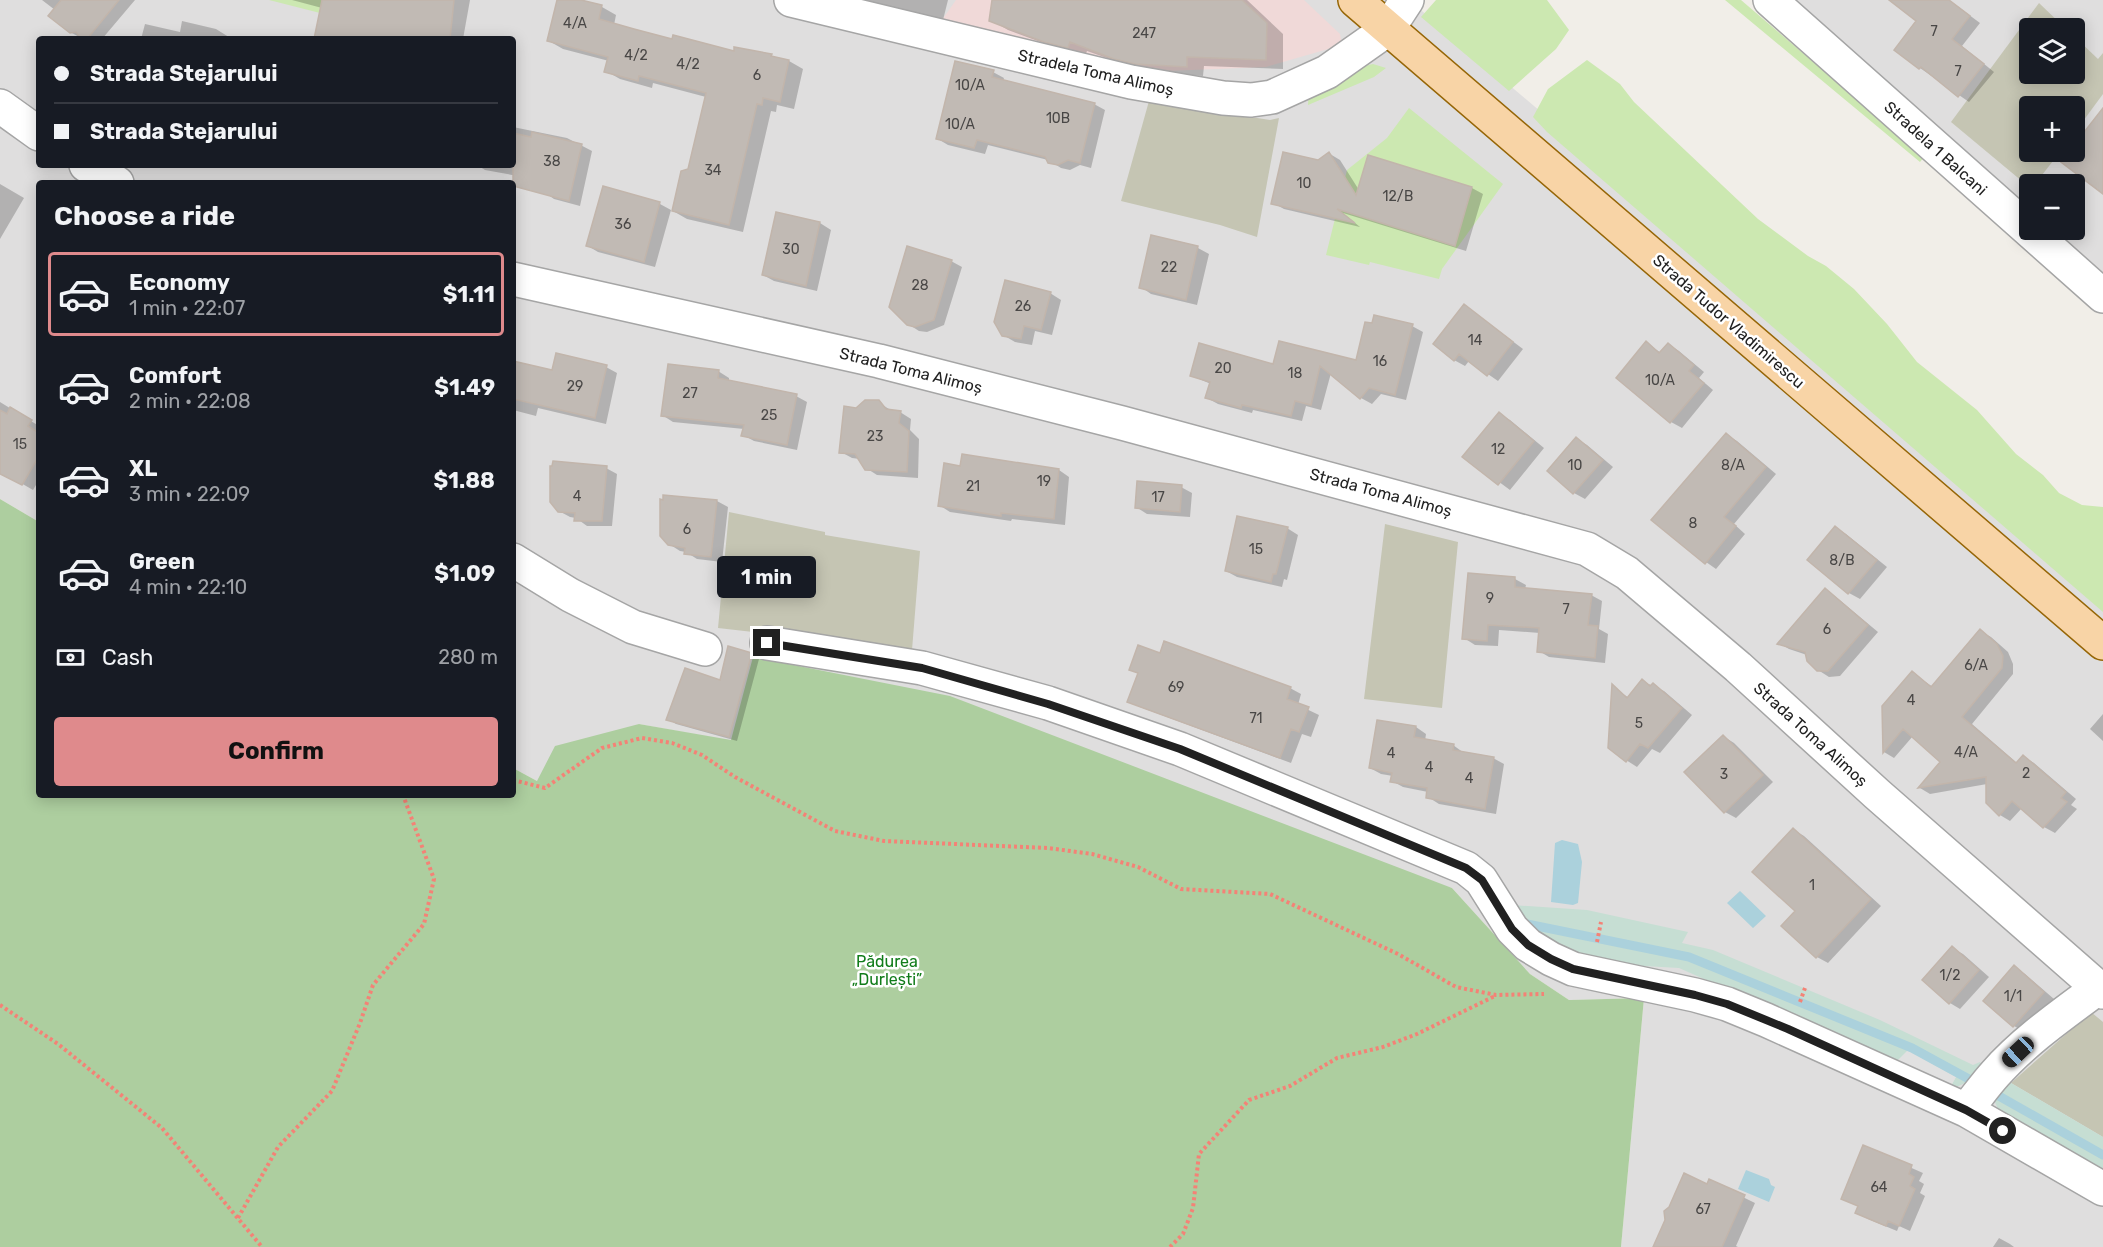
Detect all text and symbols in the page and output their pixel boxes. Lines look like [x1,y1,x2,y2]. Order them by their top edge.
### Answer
house number: 4/A [563,15,588,32]
map controls [2019,18,2085,240]
button: layers [2019,18,2085,84]
house number: 7 [1930,23,1938,40]
house number: 247 [1132,25,1156,42]
street label: Stradela Toma Alimoș [1016,45,1176,100]
house number: 4/2 [624,47,648,64]
house number: 4/2 [676,56,700,73]
text: Strada Stejarului [90,60,278,87]
house number: 7 [1954,63,1962,80]
house number: 6 [753,67,761,84]
house number: 10/A [955,77,986,94]
button: + [2019,96,2085,162]
street label: Stradela 1 Balcani [1880,97,1991,199]
house number: 10B [1046,110,1070,127]
house number: 10/A [945,116,976,133]
text: Strada Stejarului [90,118,278,145]
house number: 38 [543,153,561,170]
house number: 34 [704,162,722,179]
button: − [2019,174,2085,240]
house number: 10 [1297,175,1312,192]
house number: 12/B [1383,188,1413,205]
text: Choose a ride [54,200,235,232]
house number: 36 [615,216,631,233]
house number: 30 [782,241,800,258]
street label: Strada Tudor Vladimirescu [1649,250,1808,392]
house number: 22 [1161,259,1177,276]
icon: car [57,267,111,321]
text: Economy [129,269,230,296]
house number: 28 [911,277,929,294]
text: $1.11 [443,281,495,308]
text: 1 min · 22:07 [129,296,245,320]
house number: 26 [1015,298,1031,315]
house number: 14 [1468,332,1483,349]
street label: Strada Toma Alimoș [838,344,984,397]
house number: 16 [1373,353,1387,370]
icon: car [57,360,111,414]
house number: 20 [1214,360,1232,377]
text: Comfort [129,362,221,389]
house number: 18 [1288,365,1303,382]
house number: 10/A [1645,372,1676,389]
text: $1.49 [434,374,495,401]
house number: 29 [567,378,583,395]
house number: 27 [682,385,698,402]
text: 2 min · 22:08 [129,389,251,413]
house number: 25 [761,407,777,424]
house number: 23 [867,428,883,445]
house number: 15 [13,436,27,453]
house number: 12 [1491,441,1505,458]
icon: car [57,453,111,507]
text: XL [129,455,157,482]
house number: 10 [1568,457,1583,474]
house number: 8/A [1721,457,1746,474]
street label: Strada Toma Alimoș [1308,464,1454,521]
text: $1.88 [433,467,495,494]
house number: 19 [1037,473,1051,490]
house number: 21 [966,478,980,495]
text: 3 min · 22:09 [129,482,250,506]
house number: 4 [573,488,582,505]
house number: 17 [1151,489,1165,506]
house number: 8 [1689,515,1698,532]
house number: 6 [683,521,691,538]
house number: 15 [1249,541,1263,558]
icon: car [57,546,111,600]
text: Green [129,548,195,575]
house number: 8/B [1829,552,1855,569]
callout: 1 min [718,556,816,598]
text: $1.09 [434,560,495,587]
text: 1 min [741,565,792,589]
text: 4 min · 22:10 [129,575,247,599]
house number: 9 [1486,590,1494,607]
house number: 7 [1562,601,1570,618]
house number: 6 [1823,621,1831,638]
route end [753,629,780,656]
icon: cash [54,641,87,674]
text: Cash [102,644,153,671]
text: 280 m [438,645,498,669]
house number: 6/A [1964,657,1988,674]
street label: Strada Toma Alimoș [1750,678,1871,790]
house number: 69 [1168,679,1184,696]
house number: 4 [1907,692,1916,709]
house number: 71 [1249,710,1263,727]
house number: 5 [1635,715,1643,732]
button: Confirm [54,717,498,786]
house number: 4/A [1954,744,1979,761]
house number: 4 [1387,745,1396,762]
house number: 4 [1425,759,1434,776]
house number: 2 [2022,765,2030,782]
house number: 3 [1720,766,1728,783]
house number: 4 [1465,770,1474,787]
house number: 1 [1809,877,1815,894]
park label: Pădurea „Durlești” [852,952,922,989]
house number: 1/2 [1940,967,1960,984]
house number: 1/1 [2004,988,2022,1005]
car [1999,1033,2037,1071]
route start [1989,1117,2016,1144]
house number: 64 [1870,1179,1888,1196]
house number: 67 [1695,1201,1711,1218]

